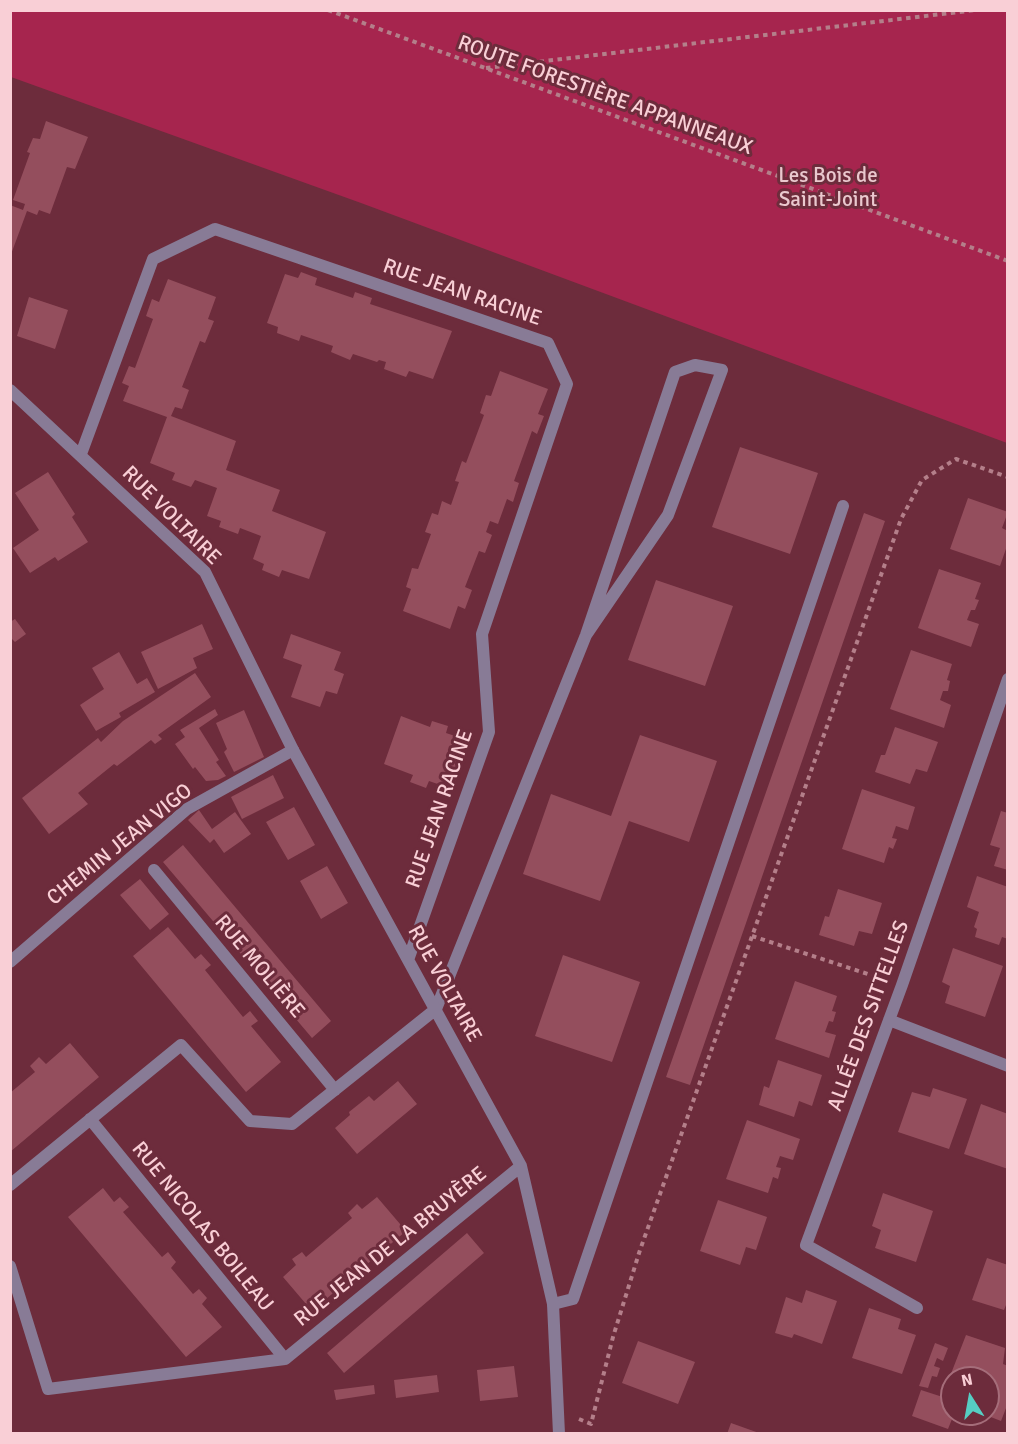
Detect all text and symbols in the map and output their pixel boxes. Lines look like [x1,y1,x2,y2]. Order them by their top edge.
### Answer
street label: ROUTE FORESTIÈRE APPANNEAUX [454,31,756,161]
park label: Les Bois de Saint-Joint [778,163,878,213]
street label: RUE JEAN RACINE [379,254,545,332]
street label: RUE VOLTAIRE [116,461,226,571]
street label: RUE JEAN RACINE [401,726,479,892]
street label: CHEMIN JEAN VIGO [42,779,198,911]
street label: RUE MOLIÈRE [209,910,309,1024]
street label: ALLÉE DES SITTELLES [823,917,915,1115]
street label: RUE VOLTAIRE [402,921,486,1047]
street label: RUE NICOLAS BOILEAU [126,1137,278,1317]
street label: RUE JEAN DE LA BRUYÈRE [290,1162,492,1332]
north arrow [940,1366,1000,1426]
text: N [960,1369,974,1391]

